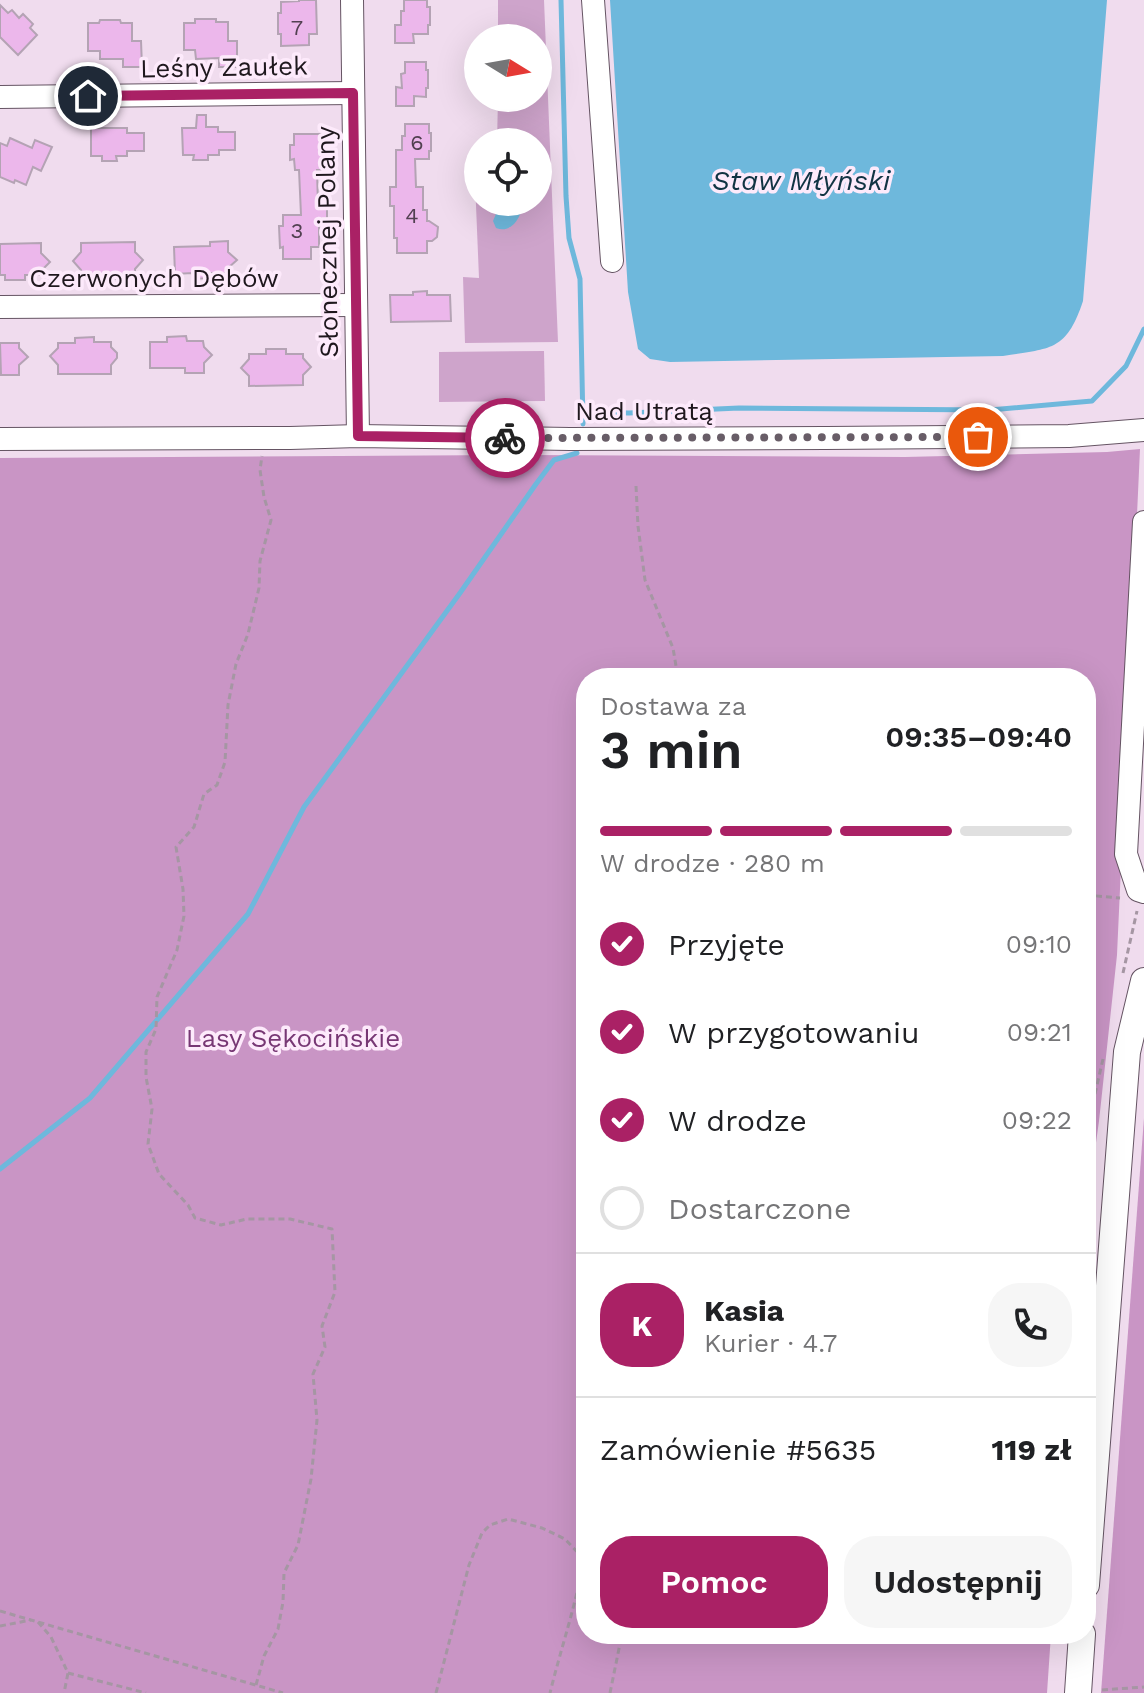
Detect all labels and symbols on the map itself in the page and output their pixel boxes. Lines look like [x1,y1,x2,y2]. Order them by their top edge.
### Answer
house number: 7 [291,15,303,40]
north arrow [464,24,552,112]
street label: Leśny Zaułek [140,51,308,83]
pin [54,62,122,130]
street label: Słonecznej Polany [310,125,344,358]
house number: 6 [410,130,424,155]
water label: Staw Młyński [712,164,891,197]
house number: 4 [405,203,419,228]
house number: 3 [291,218,303,243]
street label: Czerwonych Dębów [29,263,279,293]
street label: Nad Utratą [575,396,713,426]
courier [465,398,545,478]
pin [944,403,1012,471]
park label: Lasy Sękocińskie [186,1023,400,1053]

